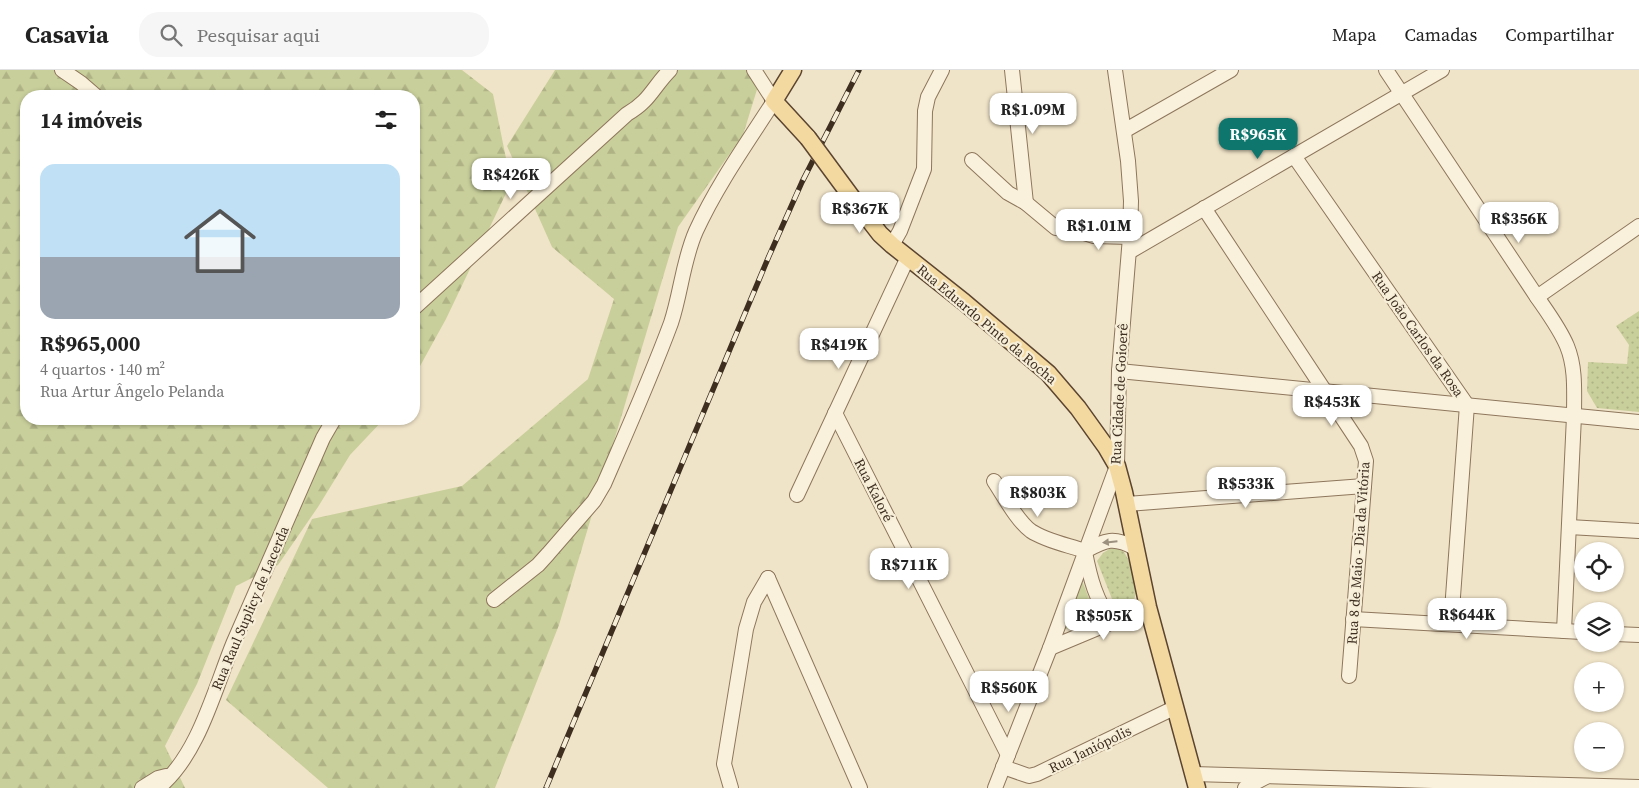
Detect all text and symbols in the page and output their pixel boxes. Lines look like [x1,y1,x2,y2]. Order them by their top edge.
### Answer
search box [139,12,489,57]
text: Casavia [25,18,109,51]
icon: search [157,21,185,49]
text: Pesquisar aqui [197,22,320,48]
text: Mapa [1332,22,1376,47]
text: Camadas [1404,22,1477,47]
text: Compartilhar [1505,22,1614,47]
pin: R$1.09M [987,92,1079,135]
text: R$1.09M [1001,98,1065,120]
text: 14 imóveis [40,106,142,135]
icon: filters [372,106,400,134]
pin: R$965K [1217,118,1299,160]
text: R$965K [1230,123,1286,145]
pin: R$426K [470,158,552,200]
text: R$426K [483,163,539,185]
pin: R$367K [819,191,901,234]
icon: home [175,196,265,286]
text: R$367K [832,197,888,219]
pin: R$356K [1478,202,1560,244]
text: R$356K [1491,207,1547,229]
pin: R$1.01M [1053,208,1145,251]
text: R$1.01M [1067,214,1131,236]
street label: Rua Eduardo Pinto da Rocha [913,259,1062,389]
street label: Rua João Carlos da Rosa [1367,267,1469,402]
street label: Rua Cidade de Goioerê [1105,323,1133,465]
pin: R$419K [798,328,880,370]
text: R$965,000 [40,329,140,358]
text: R$419K [811,333,867,355]
text: 4 quartos · 140 m² [40,358,165,380]
text: Rua Artur Ângelo Pelanda [40,380,224,402]
pin: R$453K [1291,384,1373,427]
text: R$453K [1304,390,1360,412]
street label: Rua Kaloré [850,455,898,525]
street label: Rua 8 de Maio - Dia da Vitória [1342,460,1374,645]
pin: R$533K [1205,466,1287,509]
text: R$533K [1218,472,1274,494]
pin: R$803K [997,476,1079,518]
text: R$803K [1010,481,1066,503]
street label: Rua Raul Suplicy de Lacerda [206,522,294,693]
one-way arrow [1101,538,1117,546]
map controls [1574,542,1624,772]
button: locate [1574,542,1624,592]
pin: R$711K [868,548,950,590]
text: R$711K [881,553,937,575]
pin: R$505K [1063,598,1145,641]
pin: R$644K [1426,598,1508,640]
button: layers [1574,602,1624,652]
text: R$644K [1439,603,1495,625]
text: R$505K [1076,604,1132,626]
button: + [1574,662,1624,712]
pin: R$560K [968,670,1050,713]
text: R$560K [981,676,1037,698]
street label: Rua Janiópolis [1045,720,1135,778]
button: − [1574,722,1624,772]

